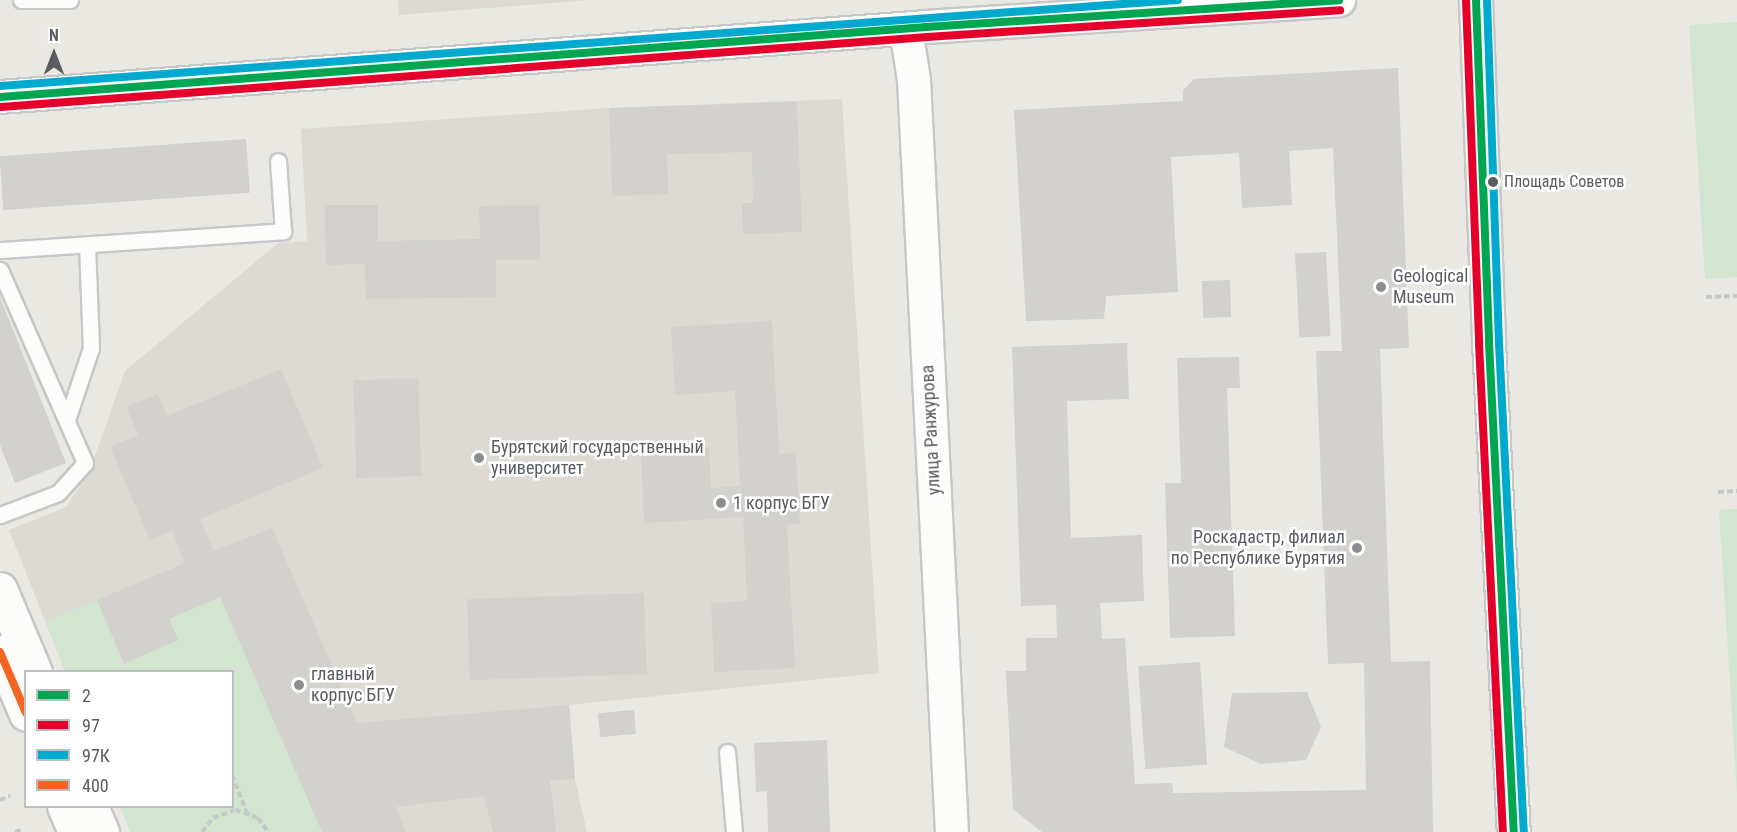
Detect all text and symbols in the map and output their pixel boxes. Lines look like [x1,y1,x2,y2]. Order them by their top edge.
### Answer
north arrow [24,24,84,84]
text: N [49,26,59,45]
place label: Площадь Советов [1504,172,1624,192]
marker: Площадь Советов [1487,176,1499,188]
place label: Geological Museum [1393,266,1468,308]
marker: Geological Museum [1374,280,1388,294]
street label: улица Ранжурова [917,364,945,496]
place label: Бурятский государственный университет [491,437,704,480]
marker: Бурятский государственный университет [472,451,486,465]
place label: 1 корпус БГУ [733,492,830,514]
marker: 1 корпус БГУ [714,496,728,510]
place label: Роскадастр, филиал по Республике Бурятия [1171,527,1345,570]
marker: Роскадастр, филиал по Республике Бурятия [1350,541,1364,555]
place label: главный корпус БГУ [311,664,395,706]
legend [24,670,234,808]
marker: главный корпус БГУ [292,678,306,692]
text: 2 [82,685,91,706]
text: 97 [82,715,100,736]
text: 97К [82,745,110,766]
text: 400 [82,775,109,796]

